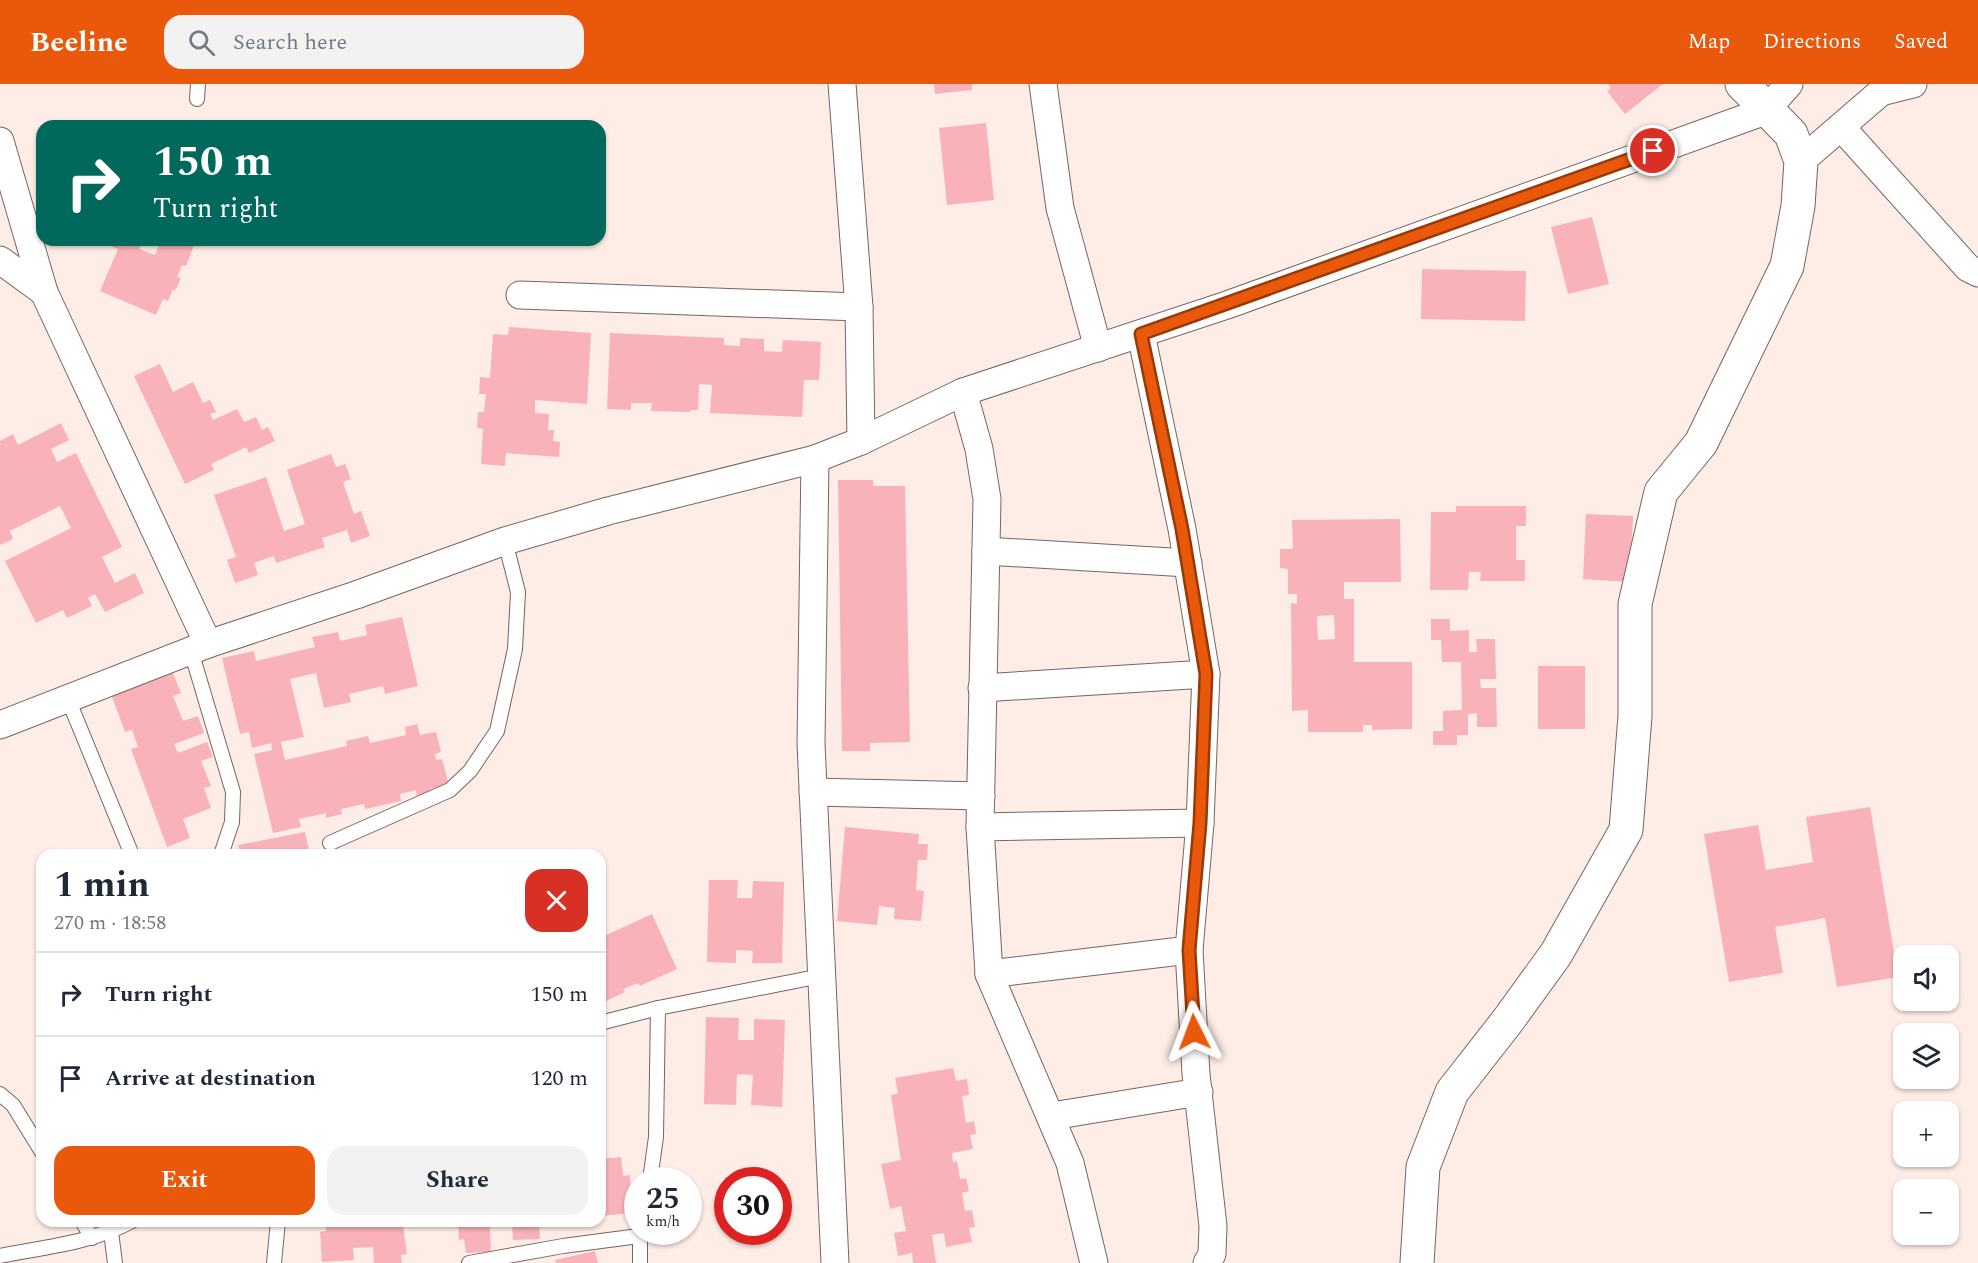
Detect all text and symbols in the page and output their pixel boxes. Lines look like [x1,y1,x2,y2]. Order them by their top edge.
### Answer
search box [164,15,584,69]
text: Beeline [30,21,128,64]
icon: search [185,26,218,59]
text: Search here [233,26,347,59]
text: Map [1688,26,1730,58]
text: Directions [1763,26,1861,58]
text: Saved [1894,26,1948,58]
pin [1627,125,1678,176]
text: 150 m [153,131,272,194]
icon: arrive [1636,134,1669,167]
icon: right [54,144,132,222]
text: Turn right [153,188,278,230]
text: 1 min [54,858,150,913]
button: close [525,869,588,932]
text: 270 m · 18:58 [54,908,166,938]
map controls [1893,945,1959,1245]
button: sound [1893,945,1959,1011]
icon: right [54,978,87,1011]
text: Turn right [105,978,212,1011]
text: 150 m [531,978,588,1011]
position arrow [1162,1000,1226,1064]
button: layers [1893,1023,1959,1089]
icon: arrive [54,1062,87,1095]
text: Arrive at destination [105,1062,316,1095]
text: 120 m [531,1062,588,1095]
button: + [1893,1101,1959,1167]
button: Exit [54,1146,315,1215]
button: Share [327,1146,588,1215]
speed limit sign: 30 [714,1167,792,1245]
text: 25 [646,1176,680,1222]
button: − [1893,1179,1959,1245]
text: km/h [646,1210,680,1233]

